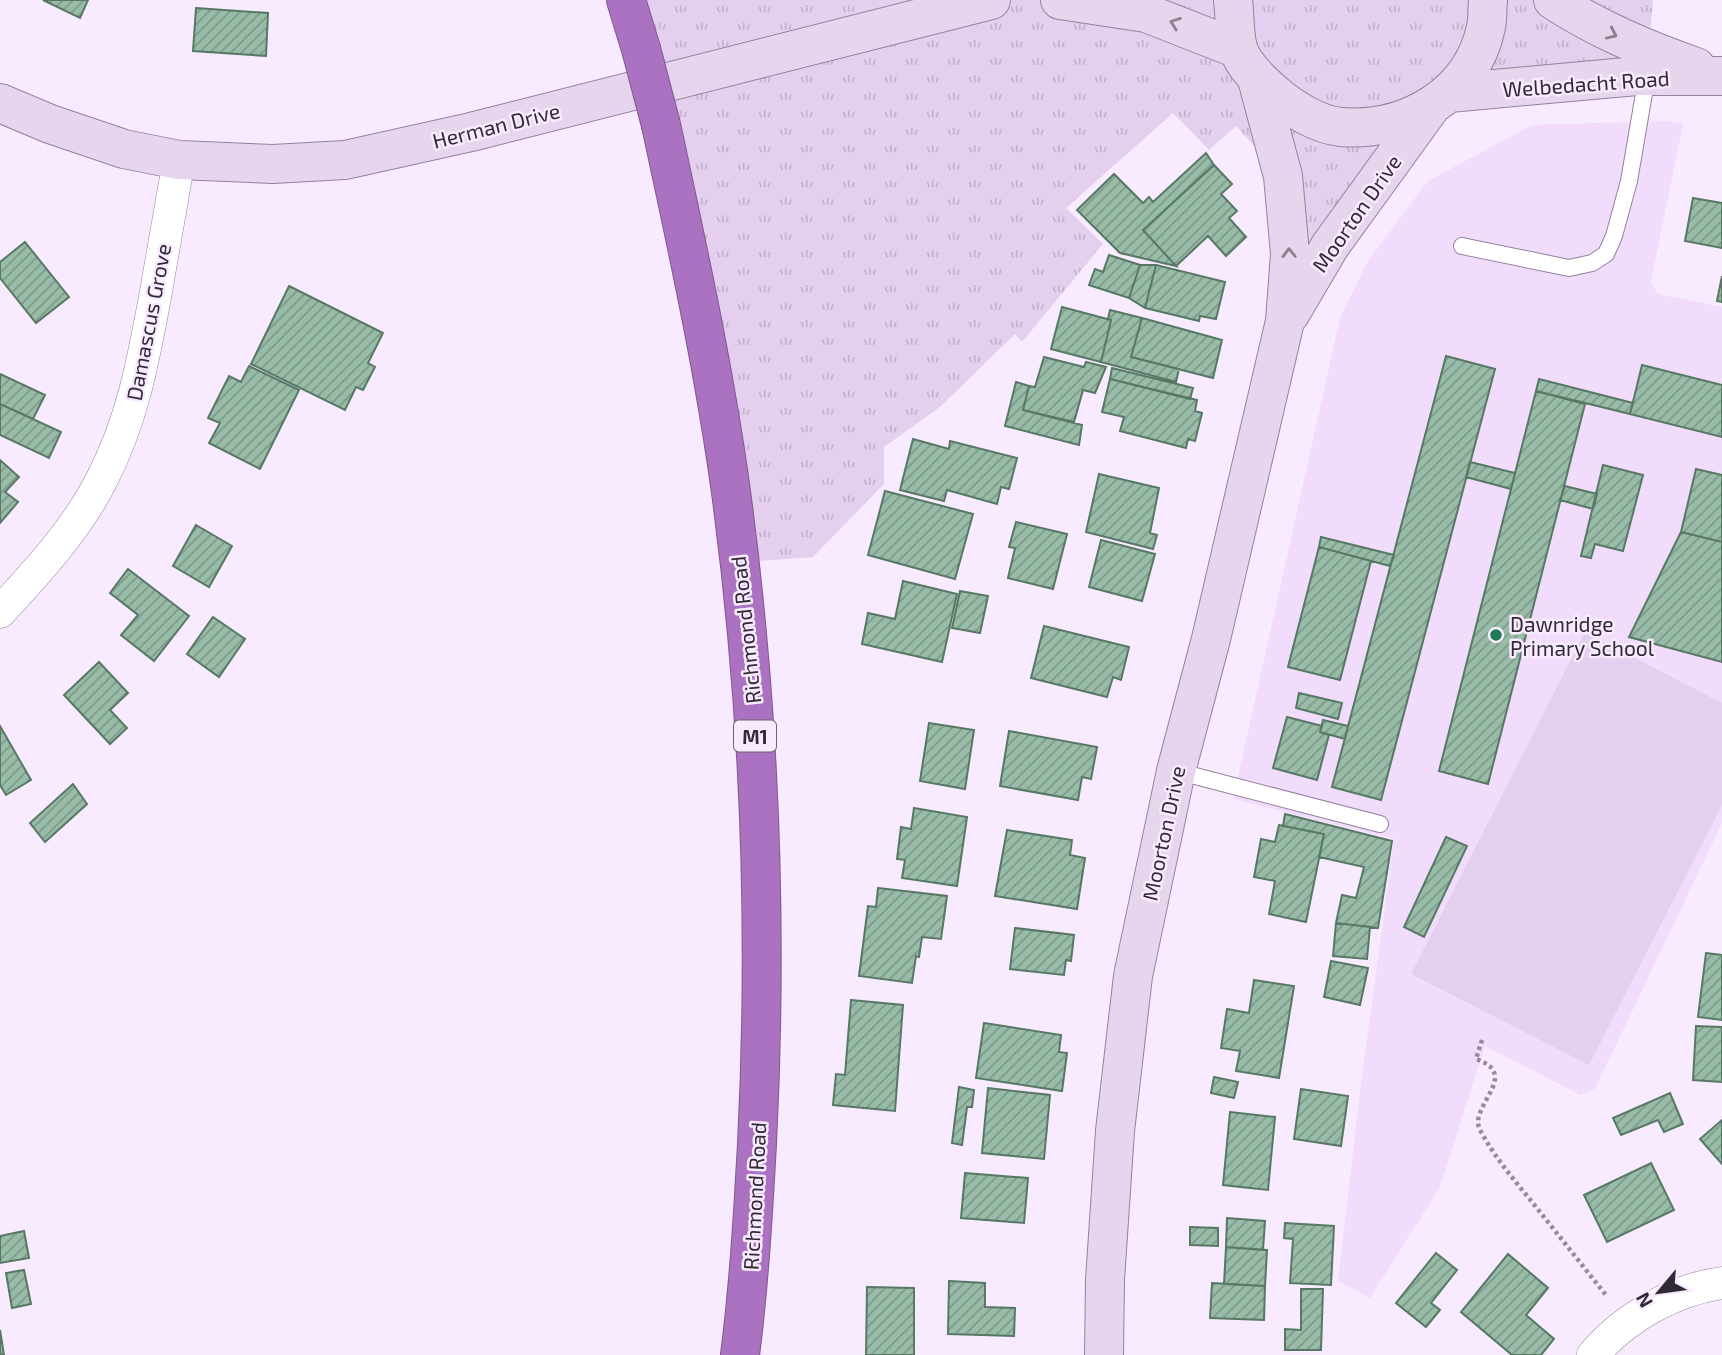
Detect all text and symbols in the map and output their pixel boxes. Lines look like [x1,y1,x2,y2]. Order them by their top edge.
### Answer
one-way arrow [1169,17,1182,31]
one-way arrow [1605,26,1617,40]
street label: Welbedacht Road [1502,65,1670,101]
street label: Herman Drive [430,97,562,153]
street label: Moorton Drive [1306,150,1406,276]
street label: Damascus Grove [121,242,175,402]
one-way arrow [1281,247,1297,258]
street label: Richmond Road [725,555,765,705]
place label: Dawnridge Primary School [1510,611,1655,660]
marker: Dawnridge Primary School [1488,627,1504,643]
road number: M1 [734,720,776,751]
street label: Moorton Drive [1136,763,1190,903]
street label: Richmond Road [738,1121,770,1271]
north arrow [1624,1257,1694,1327]
text: N [1630,1289,1657,1312]

